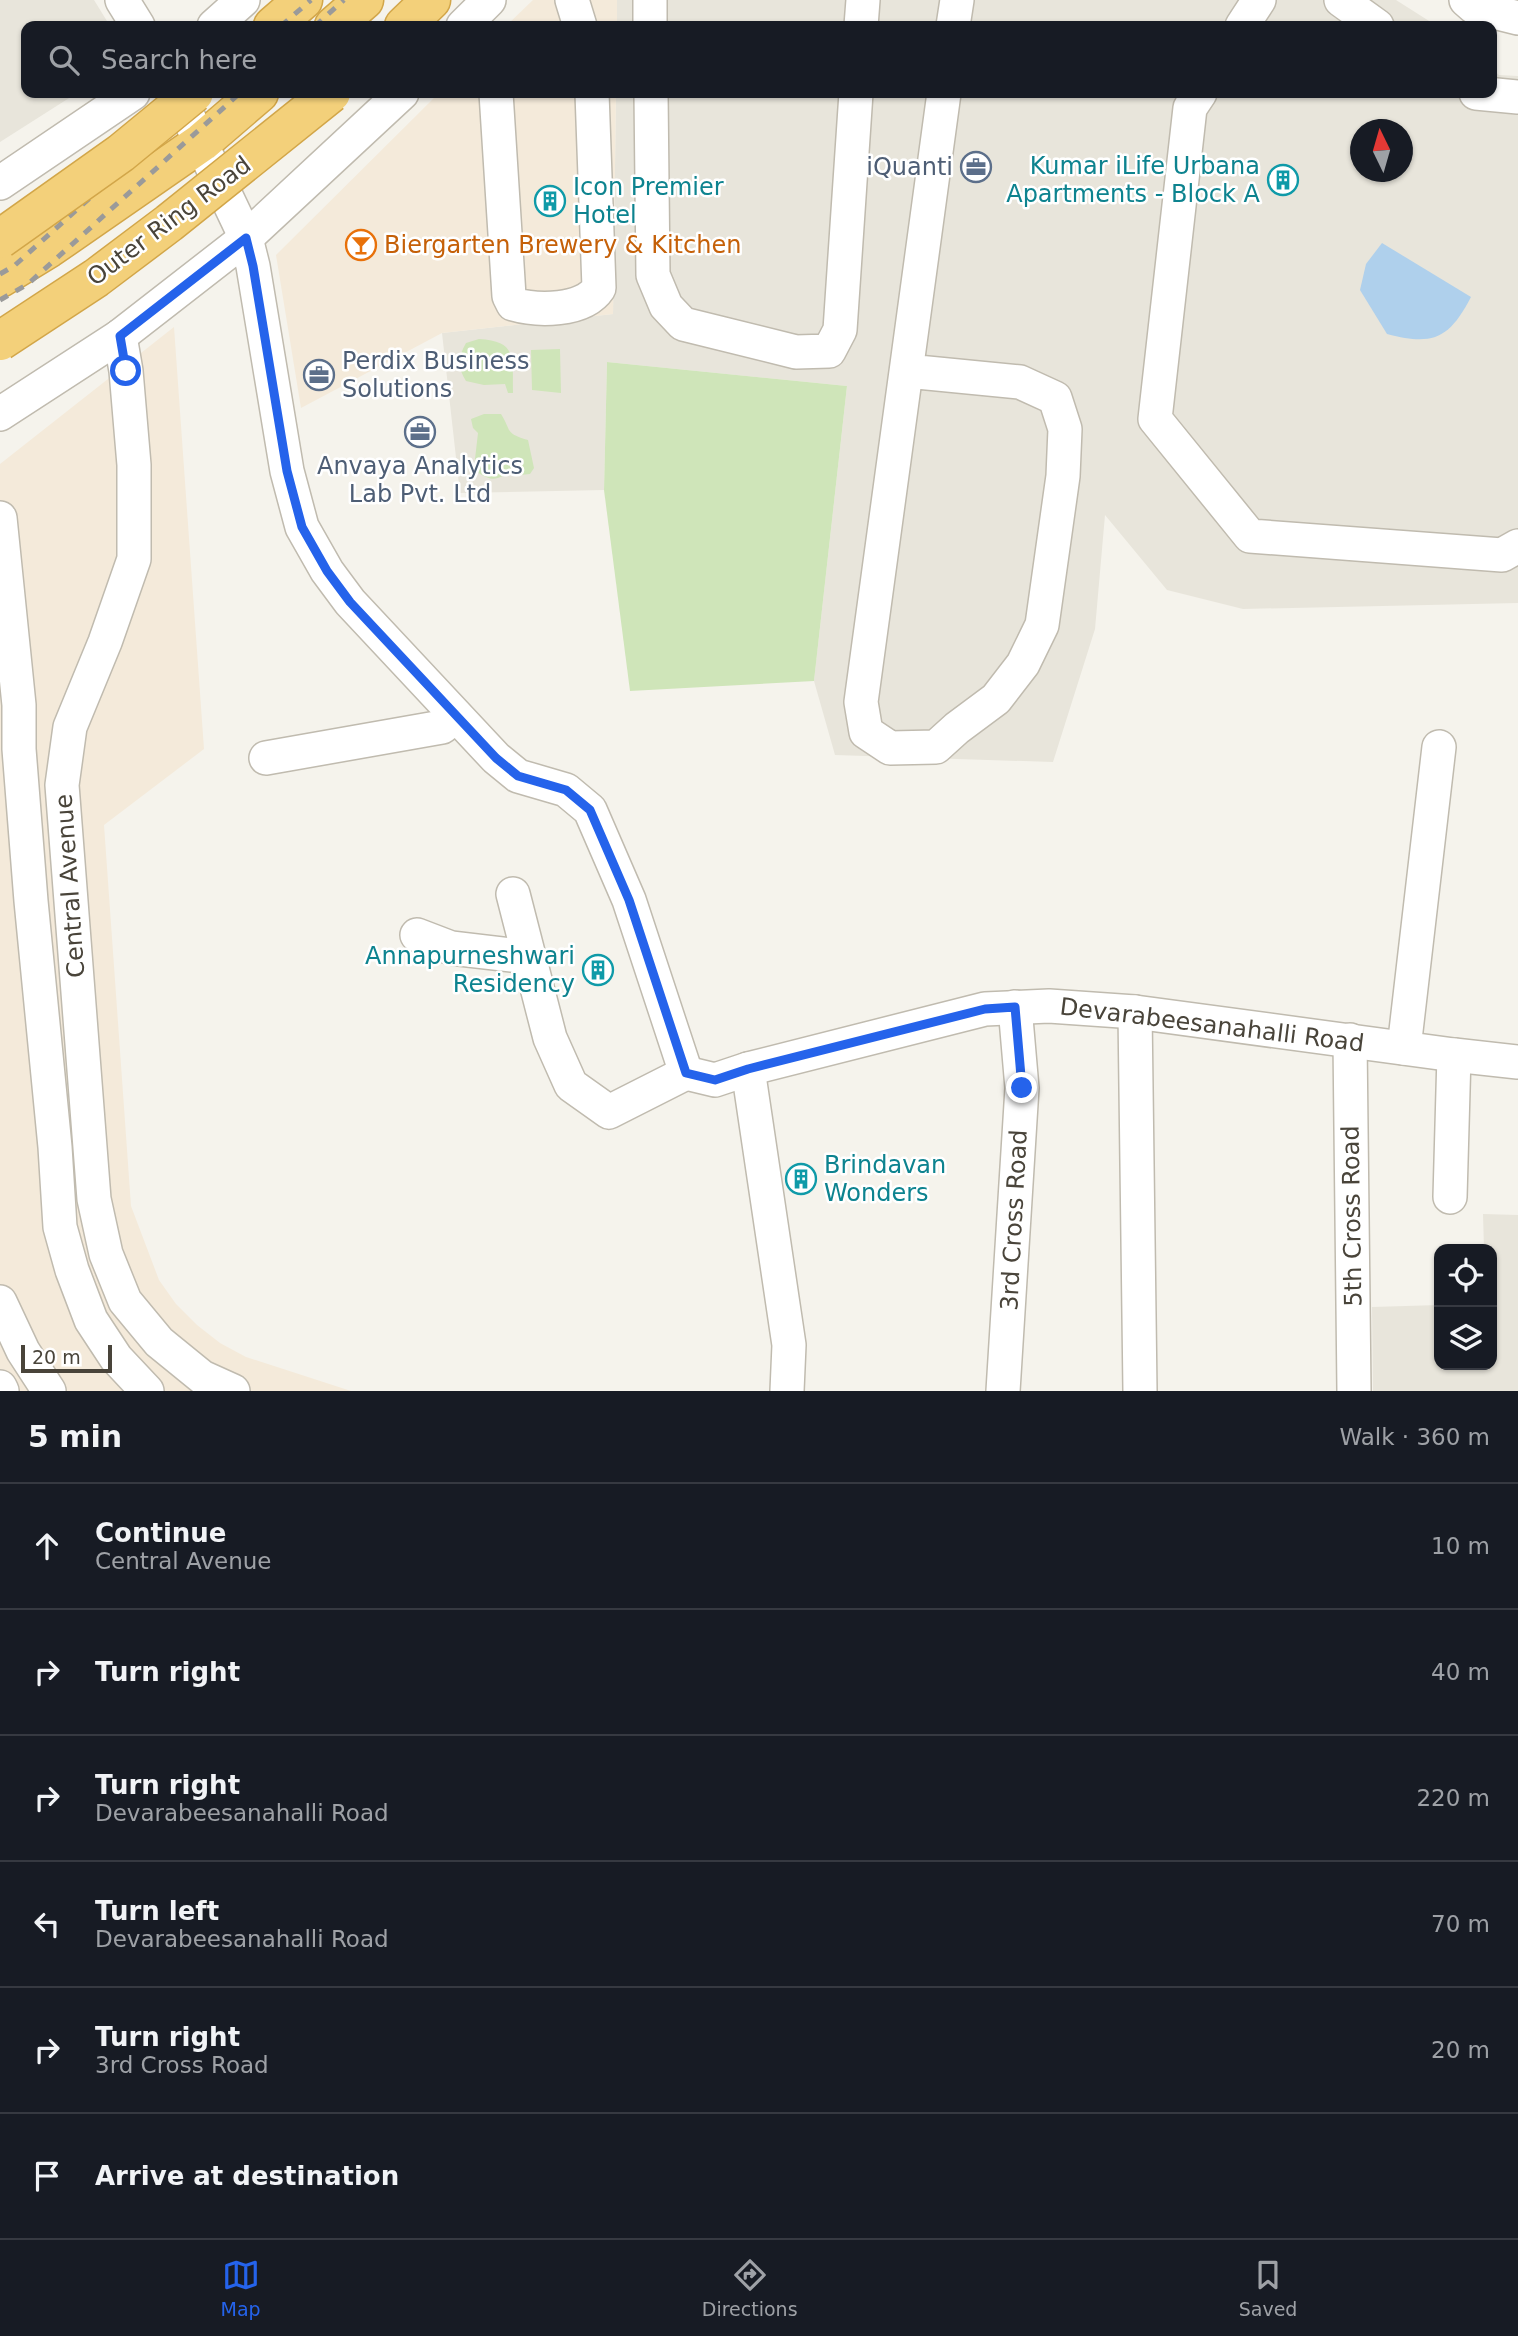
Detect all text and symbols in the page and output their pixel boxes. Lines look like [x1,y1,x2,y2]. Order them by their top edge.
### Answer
search box [21,21,1497,98]
icon: search [45,41,83,79]
text: Search here [101,45,257,75]
north arrow [1350,119,1413,182]
street label: Outer Ring Road [82,150,256,292]
office icon: iQuanti [959,150,993,184]
place label: Kumar iLife Urbana Apartments - Block A [1006,152,1261,208]
place label: iQuanti [866,153,953,181]
building icon: Kumar iLife Urbana Apartments - Block A [1266,163,1300,197]
place label: Icon Premier Hotel [573,173,724,229]
building icon: Icon Premier Hotel [533,184,567,218]
bar icon: Biergarten Brewery & Kitchen [344,228,378,262]
place label: Biergarten Brewery & Kitchen [384,231,741,259]
place label: Perdix Business Solutions [342,347,529,403]
route start [110,355,141,386]
office icon: Perdix Business Solutions [302,358,336,392]
office icon: Anvaya Analytics Lab Pvt. Ltd [403,415,437,449]
place label: Anvaya Analytics Lab Pvt. Ltd [317,452,523,508]
street label: Central Avenue [50,793,90,979]
place label: Annapurneshwari Residency [365,942,575,998]
building icon: Annapurneshwari Residency [581,953,615,987]
street label: Devarabeesanahalli Road [1058,992,1366,1058]
route end [1006,1072,1037,1103]
street label: 5th Cross Road [1336,1125,1368,1307]
street label: 3rd Cross Road [995,1129,1033,1311]
place label: Brindavan Wonders [824,1151,946,1207]
building icon: Brindavan Wonders [784,1162,818,1196]
map controls [1434,1244,1497,1370]
button: locate [1434,1244,1497,1307]
button: layers [1434,1307,1497,1370]
scale bar [21,1342,112,1374]
text: 20 m [32,1346,81,1368]
text: 5 min [28,1419,122,1454]
text: Walk · 360 m [1339,1424,1490,1450]
text: Continue [95,1518,226,1548]
icon: ahead [28,1527,66,1565]
text: 10 m [1431,1533,1490,1559]
text: Central Avenue [95,1548,272,1574]
icon: right [28,1653,66,1691]
text: Turn right [95,1657,240,1687]
text: 40 m [1431,1659,1490,1685]
text: Turn right [95,1770,240,1800]
icon: right [28,1779,66,1817]
text: 220 m [1416,1785,1490,1811]
text: Devarabeesanahalli Road [95,1800,389,1826]
text: Turn left [95,1896,219,1926]
icon: left [28,1905,66,1943]
text: 70 m [1431,1911,1490,1937]
text: Devarabeesanahalli Road [95,1926,389,1952]
text: Turn right [95,2022,240,2052]
icon: right [28,2031,66,2069]
text: 20 m [1431,2037,1490,2063]
text: 3rd Cross Road [95,2052,269,2078]
icon: arrive [28,2157,66,2195]
text: Arrive at destination [95,2161,399,2191]
tab: Map [221,2256,261,2320]
tab: Directions [702,2256,798,2320]
tab: Saved [1239,2256,1297,2320]

